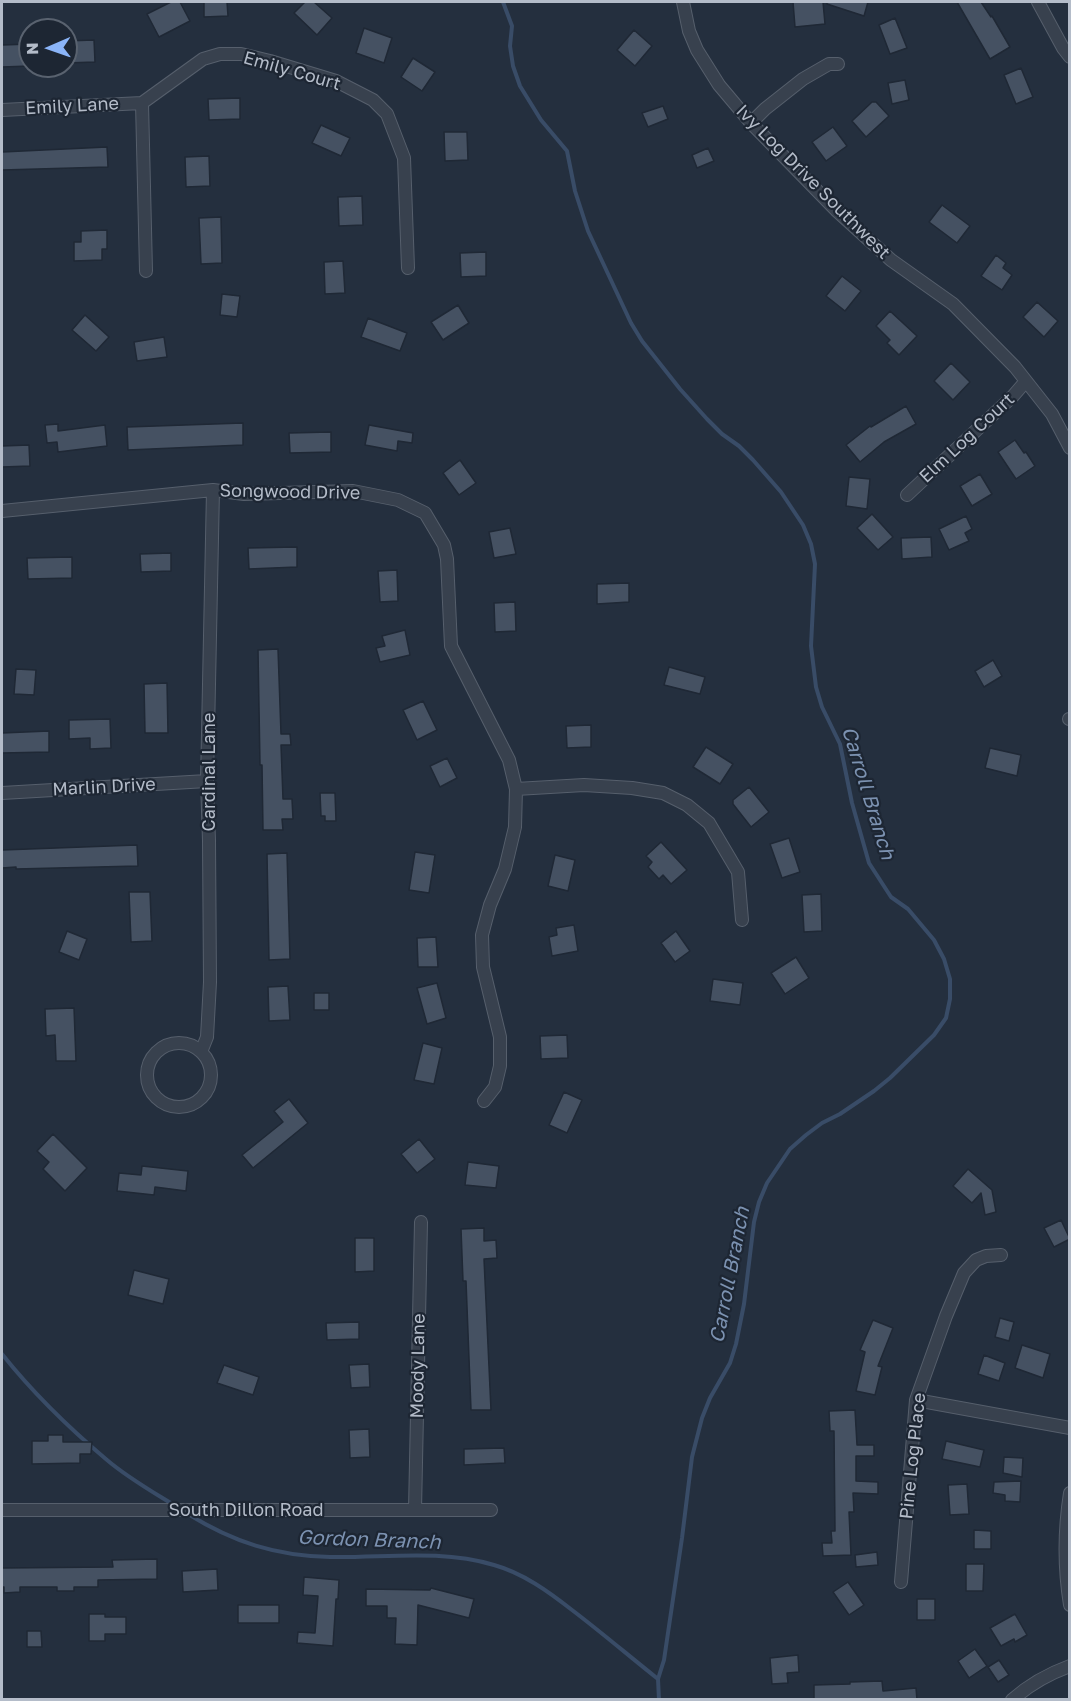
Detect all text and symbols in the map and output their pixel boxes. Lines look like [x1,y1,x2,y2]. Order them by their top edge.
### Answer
north arrow [18,18,78,78]
text: N [22,42,42,55]
street label: Emily Court [241,47,343,95]
street label: Emily Lane [25,93,119,119]
street label: Ivy Log Drive Southwest [731,100,895,264]
street label: Elm Log Court [915,388,1019,488]
street label: Songwood Drive [220,480,360,504]
street label: Cardinal Lane [198,713,220,831]
water label: Carroll Branch [836,724,900,862]
street label: Marlin Drive [52,774,156,800]
water label: Carroll Branch [705,1205,755,1345]
street label: Moody Lane [406,1313,430,1419]
street label: Pine Log Place [896,1392,930,1520]
street label: South Dillon Road [168,1499,324,1521]
water label: Gordon Branch [297,1526,441,1554]

